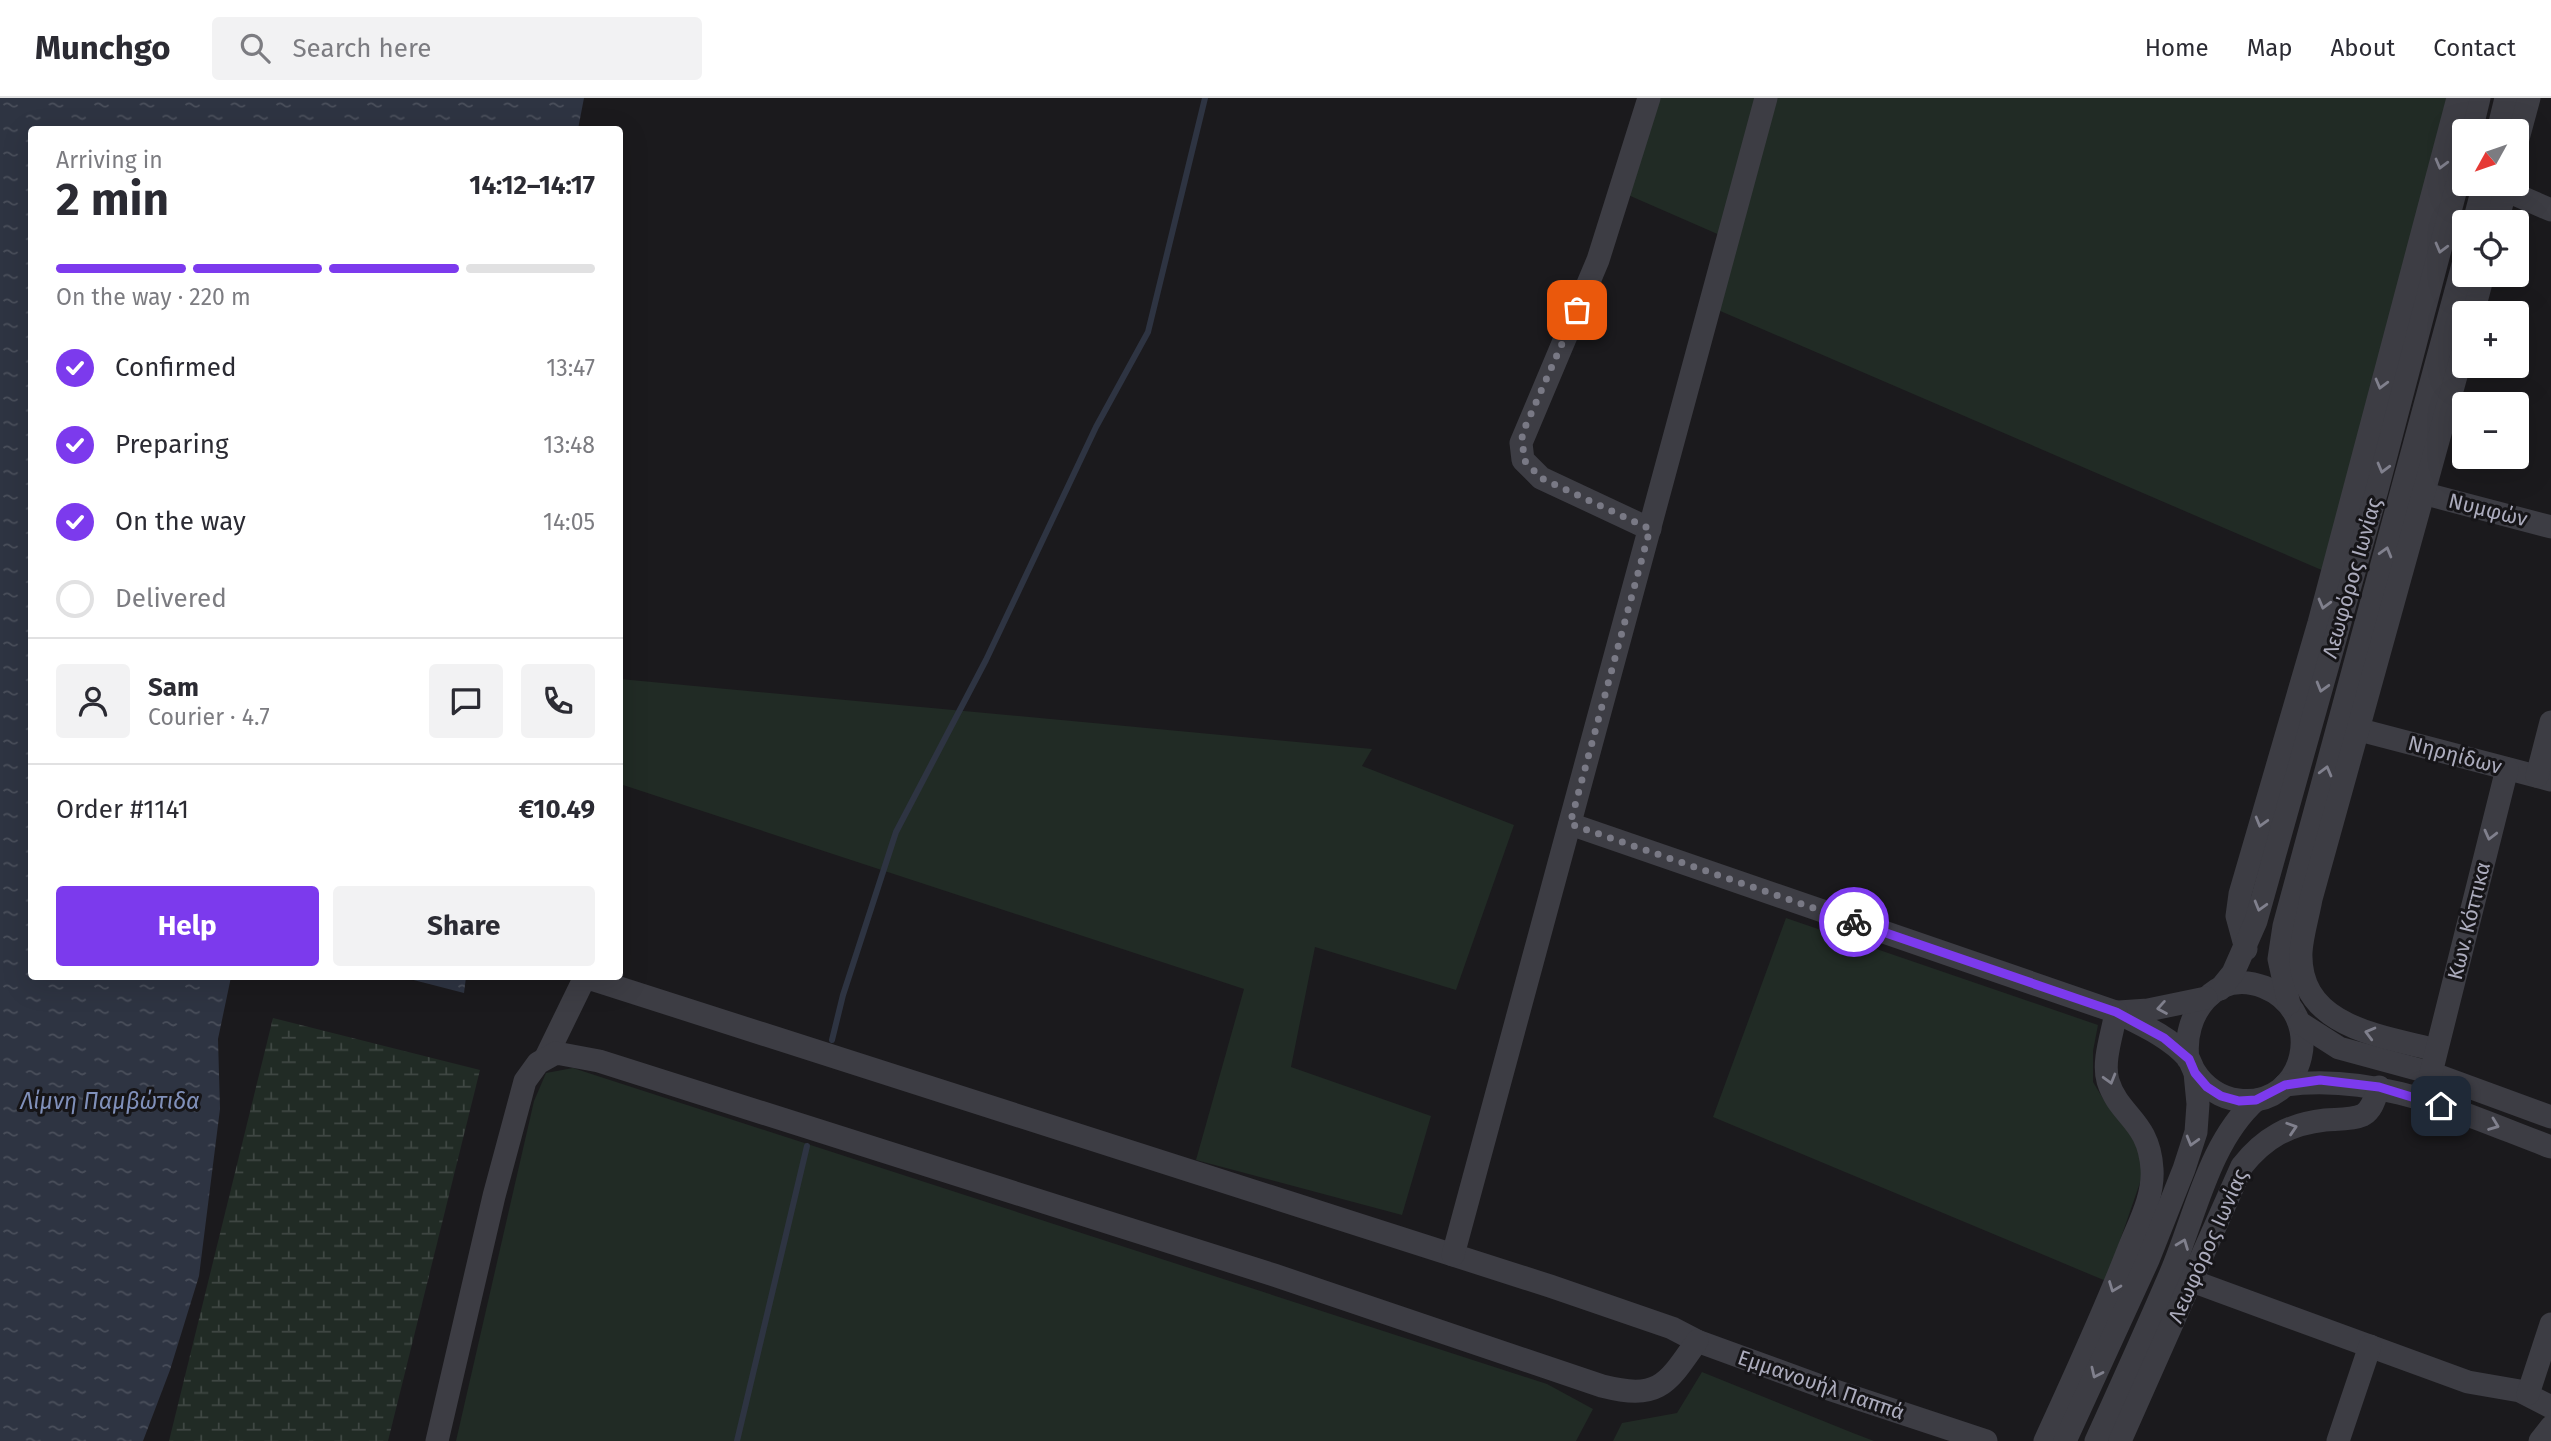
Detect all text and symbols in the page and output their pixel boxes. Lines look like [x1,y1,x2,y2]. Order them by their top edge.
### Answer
search box [212,17,702,80]
text: Munchgo [35,28,170,68]
icon: search [236,29,274,67]
text: Search here [292,33,431,64]
text: Home [2145,34,2209,62]
text: Map [2247,34,2293,62]
text: About [2331,34,2395,62]
text: Contact [2433,34,2516,62]
north arrow [2452,119,2529,196]
map controls [2452,119,2529,469]
text: Arriving in [56,146,163,174]
one-way arrow [2434,158,2449,170]
text: 14:12–14:17 [469,170,595,201]
text: 2 min [56,172,169,227]
button: locate [2452,210,2529,287]
one-way arrow [2435,242,2449,254]
pin [1547,280,1607,340]
text: On the way · 220 m [56,283,251,311]
icon: bag [1558,291,1596,329]
button: + [2452,301,2529,378]
icon: check [56,349,94,387]
text: Confirmed [115,352,236,383]
text: 13:47 [546,354,595,382]
one-way arrow [2375,377,2390,389]
button: − [2452,392,2529,469]
icon: check [56,426,94,464]
text: Preparing [115,429,228,460]
text: 13:48 [543,431,595,459]
one-way arrow [2376,462,2391,474]
street label: Νυμφών [2446,488,2530,532]
street label: Λεωφόρος Ιωνίας [2317,495,2387,661]
icon: check [56,503,94,541]
text: On the way [115,506,246,537]
text: 14:05 [543,508,595,536]
one-way arrow [2378,546,2393,558]
text: Delivered [115,583,227,614]
one-way arrow [2318,598,2332,610]
button: person [56,664,130,738]
button: chat [429,664,503,738]
button: phone [521,664,595,738]
text: Sam [148,672,199,703]
one-way arrow [2315,681,2330,693]
text: Courier · 4.7 [148,703,270,731]
street label: Νηρηίδων [2405,730,2505,780]
one-way arrow [2318,765,2332,777]
text: Order #1141 [56,794,189,825]
text: €10.49 [519,794,595,825]
one-way arrow [2254,816,2269,828]
one-way arrow [2484,829,2498,841]
street label: Κων. Κόττικα [2442,859,2496,983]
button: Help [56,886,319,966]
button: Share [333,886,595,966]
courier [1819,887,1889,957]
one-way arrow [2254,900,2268,912]
icon: bike [1835,903,1873,941]
one-way arrow [2156,1000,2167,1015]
one-way arrow [2364,1026,2376,1041]
one-way arrow [2102,1072,2117,1084]
pin [2411,1076,2471,1136]
water label: Λίμνη Παμβώτιδα [19,1087,200,1115]
icon: home [2422,1087,2460,1125]
one-way arrow [2487,1117,2499,1131]
one-way arrow [2286,1122,2298,1136]
one-way arrow [2186,1135,2201,1147]
street label: Λεωφόρος Ιωνίας [2162,1165,2254,1327]
one-way arrow [2174,1239,2188,1251]
one-way arrow [2108,1281,2122,1293]
street label: Εμμανουήλ Παππά [1734,1344,1908,1426]
one-way arrow [2090,1366,2104,1378]

